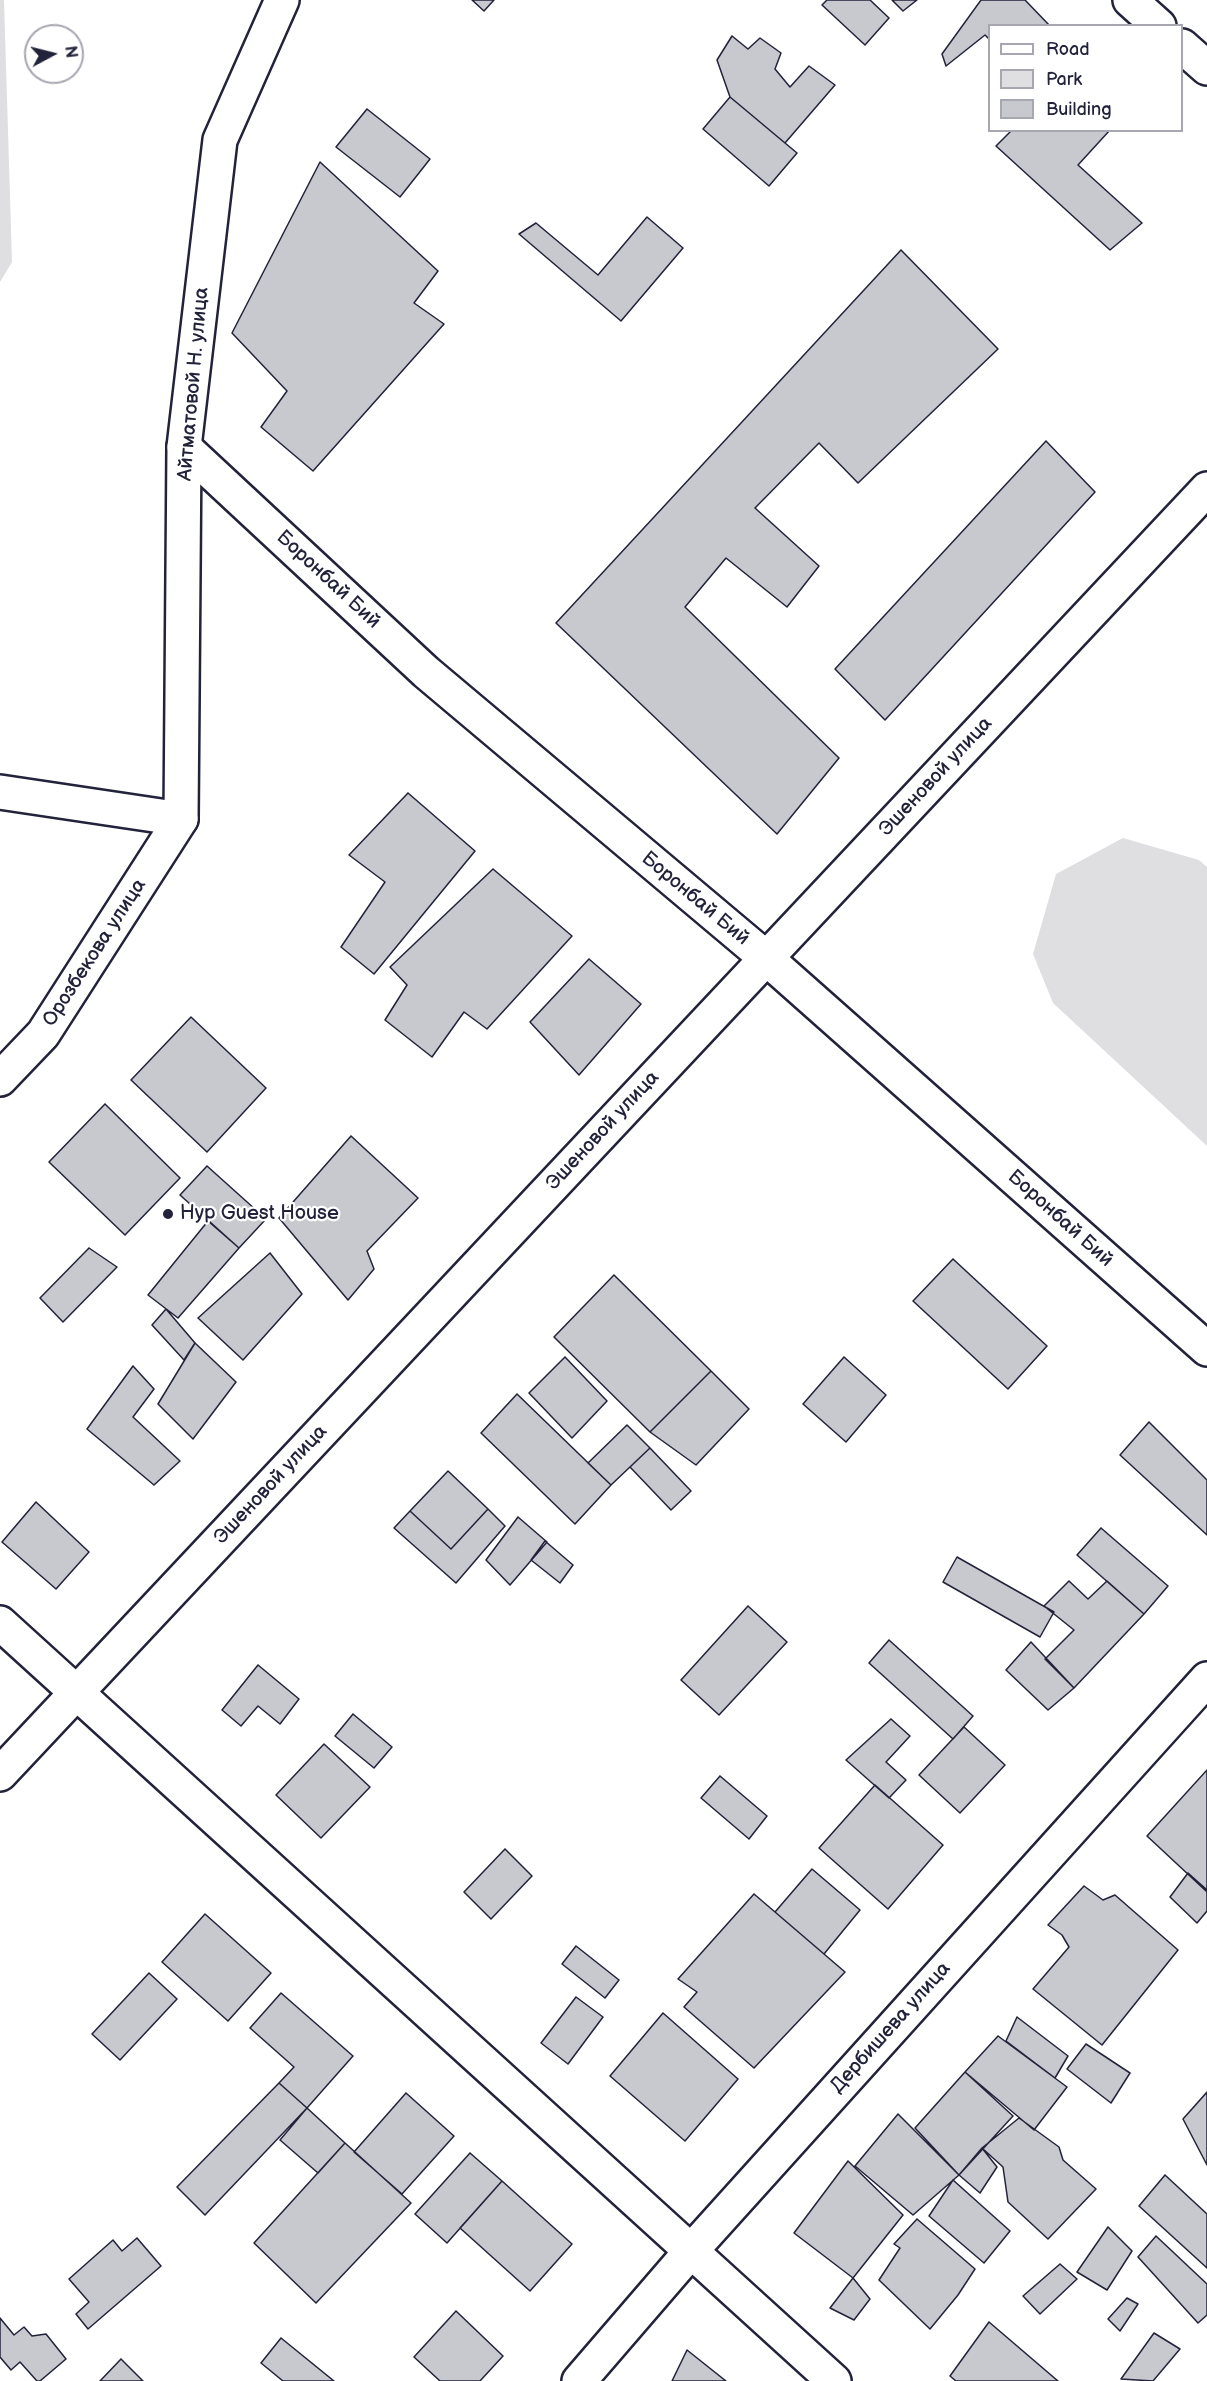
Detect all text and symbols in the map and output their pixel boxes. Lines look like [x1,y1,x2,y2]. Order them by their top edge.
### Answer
north arrow [24,24,84,84]
legend [988,24,1183,132]
text: Road [1046,39,1090,60]
text: N [60,45,81,59]
text: Park [1046,69,1082,90]
text: Building [1046,99,1112,120]
street label: Айтматовой Н. улица [174,286,214,482]
street label: Боронбай Бий [271,526,385,634]
street label: Эшеновой улица [874,712,998,842]
street label: Боронбай Бий [636,847,754,951]
street label: Орозбекова улица [38,875,152,1031]
street label: Эшеновой улица [541,1066,665,1196]
street label: Боронбай Бий [1002,1165,1118,1273]
place label: Нур Guest House [180,1202,339,1226]
marker: Нур Guest House [161,1207,175,1221]
street label: Эшеновой улица [209,1420,333,1550]
street label: Дербишева улица [826,1957,956,2099]

